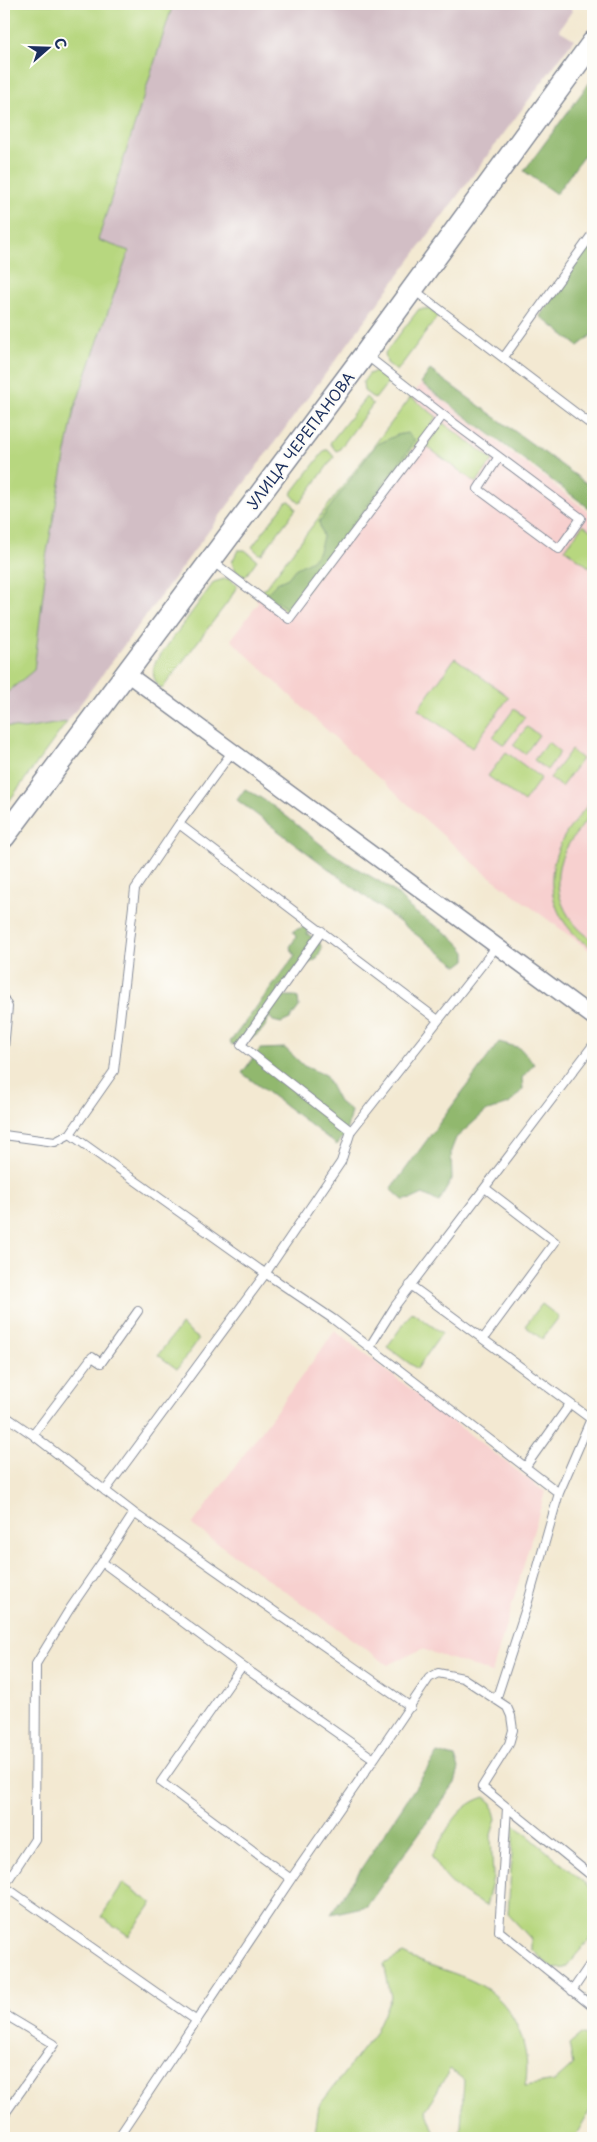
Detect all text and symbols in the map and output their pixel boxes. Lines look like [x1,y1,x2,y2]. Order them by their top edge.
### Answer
north arrow [22,22,72,72]
text: С [49,35,72,52]
street label: УЛИЦА ЧЕРЕПАНОВА [241,366,359,514]

